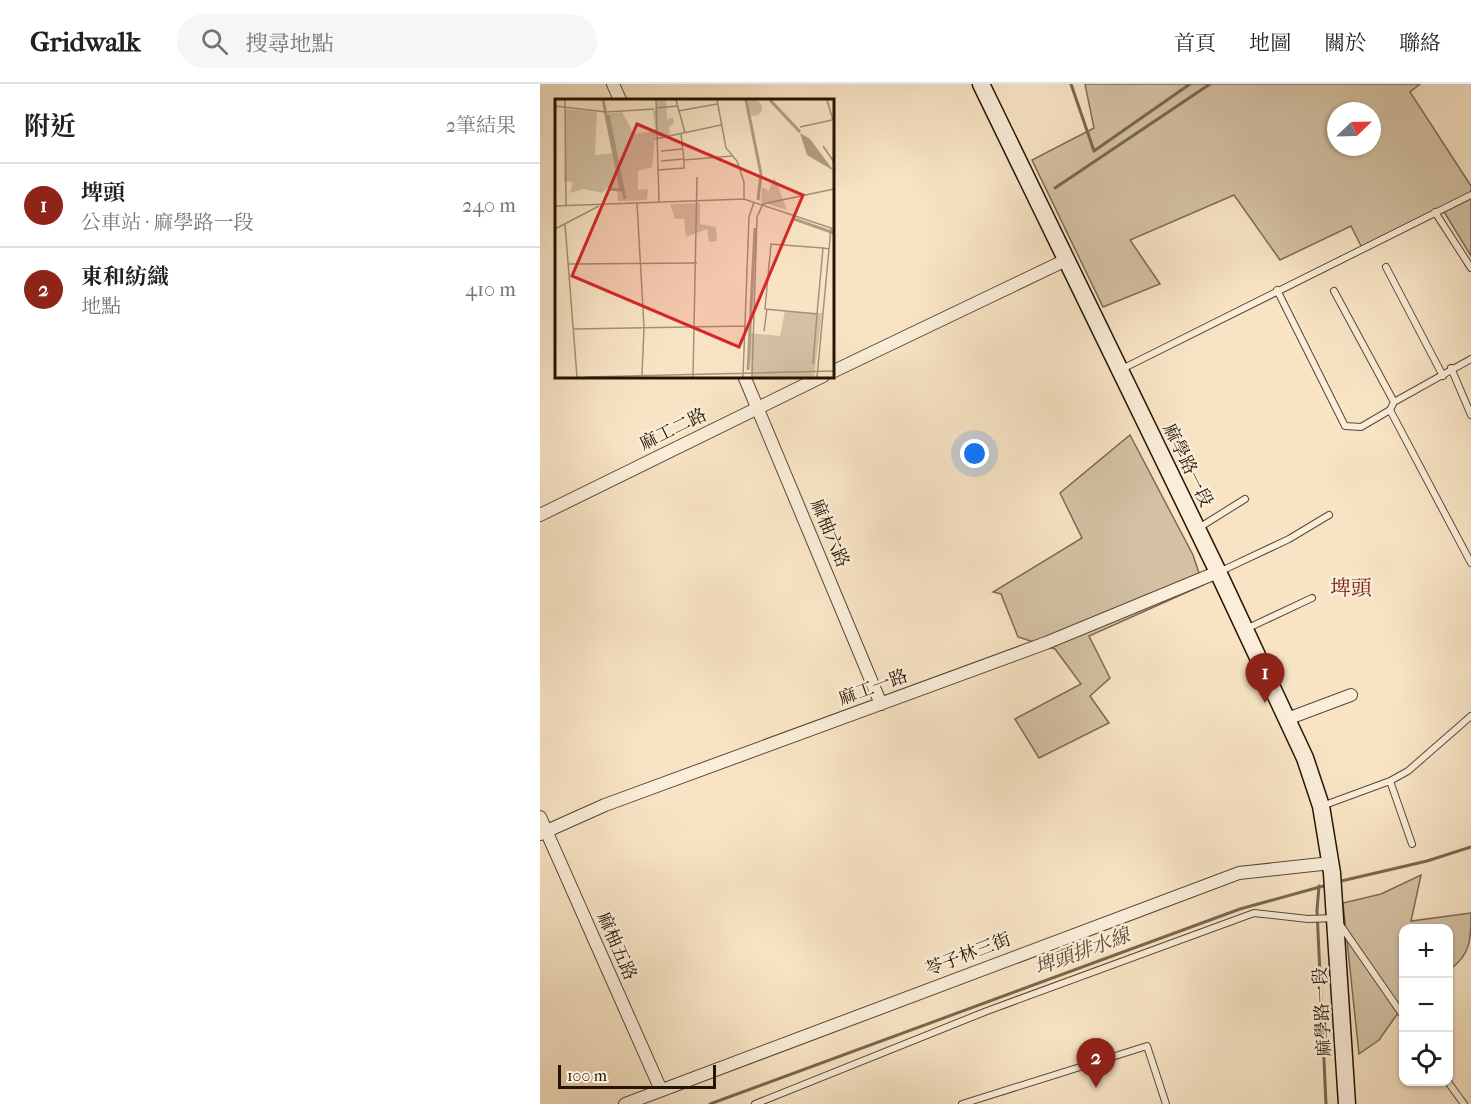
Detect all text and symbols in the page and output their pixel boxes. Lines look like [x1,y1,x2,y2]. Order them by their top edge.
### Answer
search box [177,14,597,68]
text: Gridwalk [30,25,141,58]
icon: search [198,25,231,58]
text: 搜尋地點 [246,31,334,57]
text: 首頁 [1174,31,1216,55]
text: 地圖 [1249,31,1291,55]
text: 關於 [1324,31,1366,55]
text: 聯絡 [1399,31,1441,55]
inset map [555,99,834,378]
north arrow [1327,102,1381,156]
text: 附近 [24,111,76,142]
text: 2筆結果 [446,114,516,137]
text: 埤頭 [81,180,125,206]
text: 1 [40,194,47,217]
text: 240 m [462,194,516,217]
text: 公車站 · 麻學路一段 [81,211,254,234]
text: 東和紡織 [81,264,169,290]
text: 2 [38,278,49,301]
text: 410 m [465,278,516,301]
text: 地點 [81,295,121,318]
street label: 麻工二路 [636,404,710,455]
street label: 麻學路一段 [1158,420,1217,510]
your location [960,439,989,468]
street label: 麻柚六路 [806,496,853,570]
district label: 埤頭 [1330,576,1372,600]
pin: 1 [1246,654,1284,703]
street label: 麻工一路 [836,665,911,710]
street label: 麻柚五路 [592,909,641,983]
water label: 埤頭排水線 [1031,923,1135,979]
map controls [1399,924,1453,1086]
button: + [1399,924,1453,978]
street label: 苓子林三街 [922,929,1014,980]
street label: 麻學路一段 [1310,966,1335,1057]
button: − [1399,978,1453,1032]
button: locate [1399,1032,1453,1086]
pin: 2 [1076,1038,1116,1088]
scale bar [558,1062,716,1090]
text: 100 m [567,1066,607,1085]

